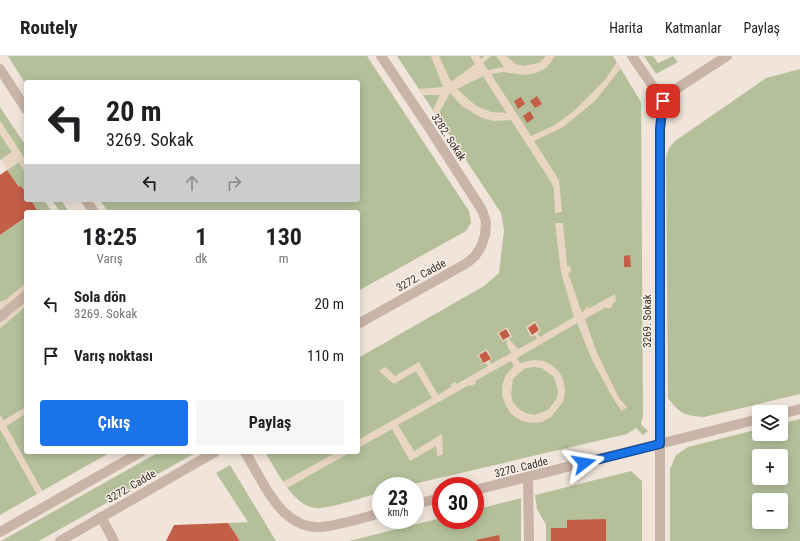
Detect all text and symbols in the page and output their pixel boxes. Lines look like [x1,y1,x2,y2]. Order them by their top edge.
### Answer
text: Routely [20,16,77,39]
text: Harita [609,20,643,36]
text: Katmanlar [665,20,722,36]
text: Paylaş [744,20,780,36]
pin [646,84,680,118]
icon: arrive [652,90,674,112]
text: 20 m [106,95,162,128]
icon: left [40,96,92,148]
street label: 3282. Sokak [429,111,469,163]
text: 3269. Sokak [106,129,194,150]
icon: left [139,172,161,194]
icon: ahead [181,172,203,194]
icon: right [223,172,245,194]
text: 18:25 [82,223,137,251]
text: 1 [195,223,207,251]
text: 130 [266,223,302,251]
text: Varış [97,251,123,266]
text: dk [195,251,207,266]
text: m [279,251,289,266]
street label: 3272. Cadde [394,256,448,294]
text: Sola dön [74,288,126,306]
icon: left [40,293,62,315]
street label: 3269. Sokak [641,294,654,348]
text: 20 m [314,295,344,313]
text: 3269. Sokak [74,306,137,321]
icon: arrive [40,345,62,367]
text: Varış noktası [74,347,153,365]
text: 110 m [307,347,344,365]
button: Çıkış [40,400,188,446]
button: Paylaş [196,400,344,446]
map controls [752,405,788,529]
button: layers [752,405,788,441]
position arrow [563,442,605,484]
button: + [752,449,788,485]
street label: 3270. Cadde [493,455,549,480]
street label: 3272. Cadde [104,467,158,506]
speed limit sign: 30 [432,477,484,529]
text: 23 [388,486,408,510]
button: − [752,493,788,529]
text: km/h [388,507,408,518]

